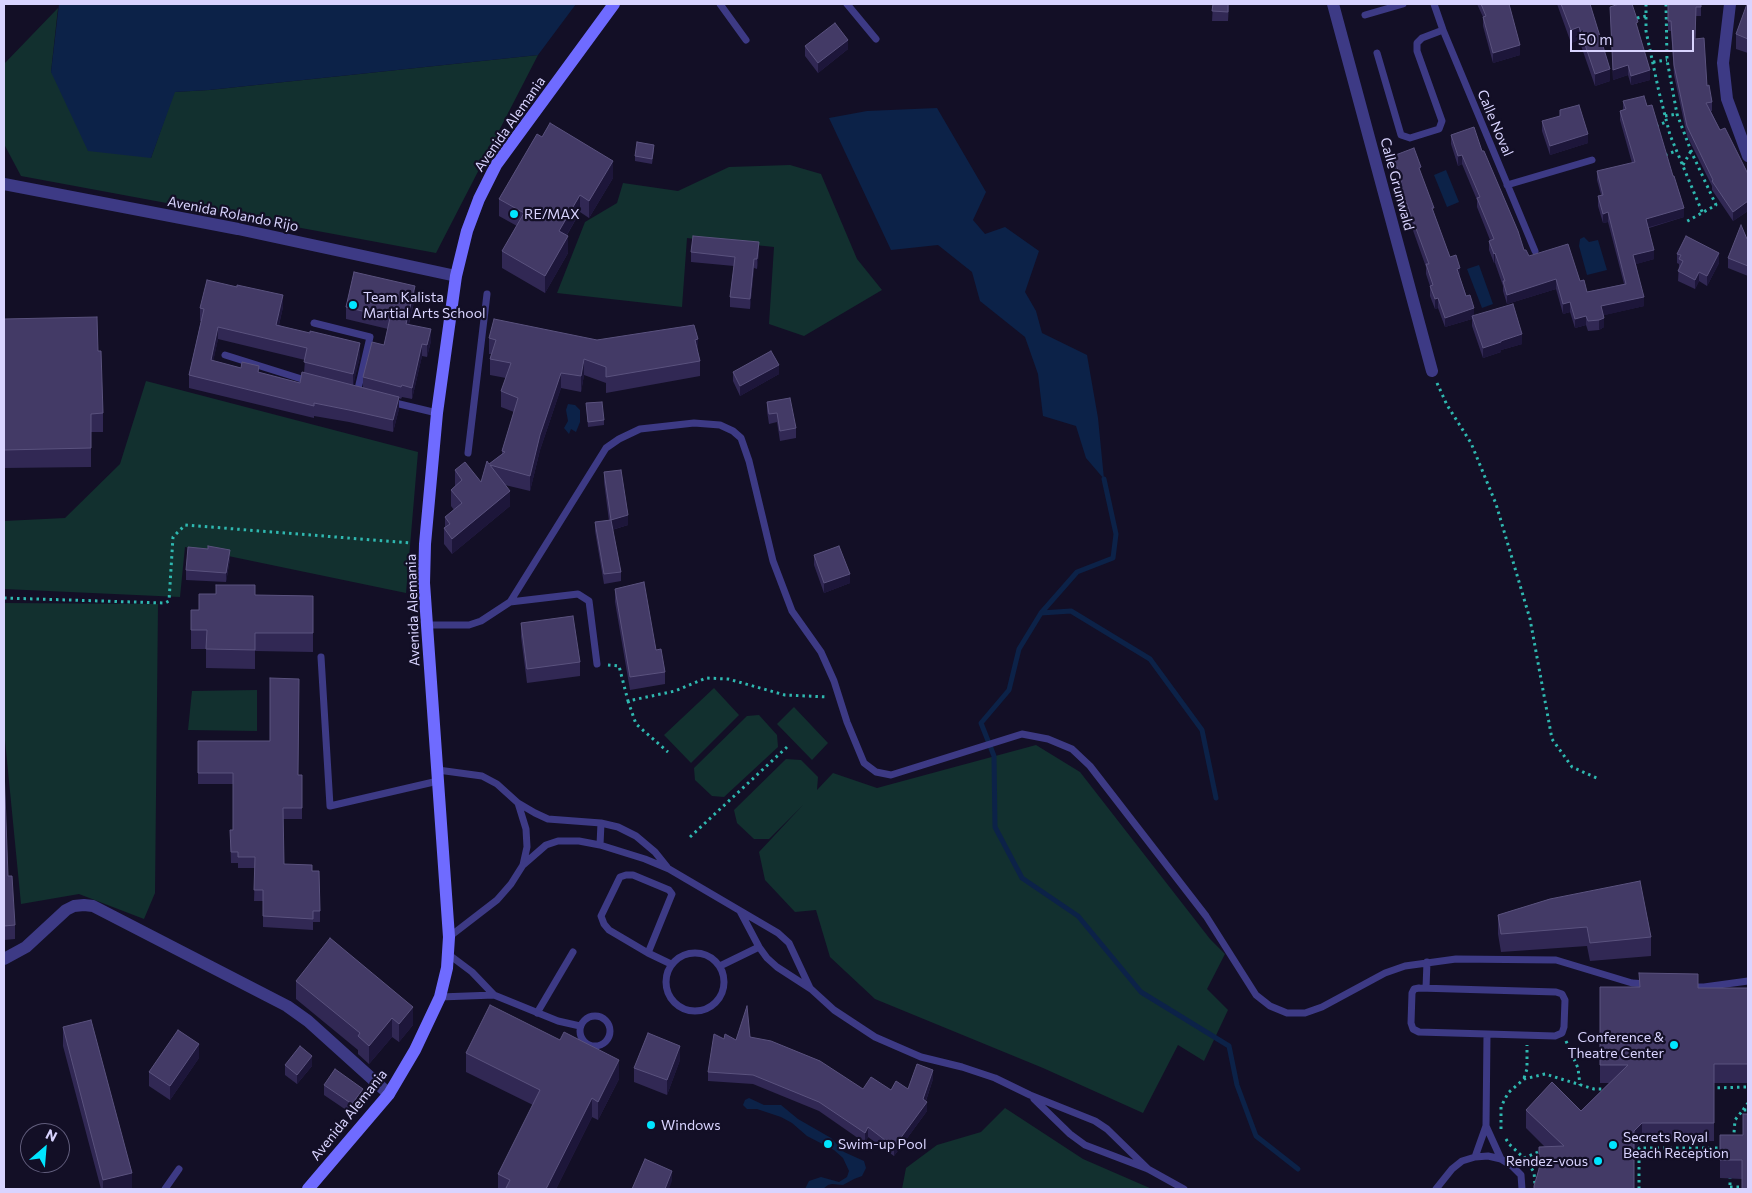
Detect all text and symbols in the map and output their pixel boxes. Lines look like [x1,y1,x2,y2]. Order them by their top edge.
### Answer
scale bar [1572,20,1696,52]
text: 50 m [1578,30,1612,48]
street label: Avenida Alemania [471,73,549,175]
street label: Calle Noval [1473,87,1517,159]
street label: Calle Grunwald [1377,136,1417,232]
street label: Avenida Rolando Rijo [166,193,300,235]
place label: RE/MAX [524,206,580,222]
marker: RE/MAX [508,208,520,220]
place label: Team Kalista Martial Arts School [363,289,486,322]
marker: Team Kalista Martial Arts School [347,299,359,311]
street label: Avenida Alemania [403,554,423,666]
place label: Conference & Theatre Center [1568,1029,1664,1062]
marker: Conference & Theatre Center [1668,1039,1680,1051]
street label: Avenida Alemania [307,1066,391,1164]
place label: Windows [661,1117,721,1133]
marker: Windows [645,1119,657,1131]
north arrow [20,1123,70,1173]
text: N [43,1125,60,1145]
place label: Secrets Royal Beach Reception [1623,1129,1729,1162]
place label: Swim-up Pool [838,1136,926,1152]
marker: Swim-up Pool [822,1138,834,1150]
marker: Secrets Royal Beach Reception [1607,1139,1619,1151]
place label: Rendez-vous [1506,1153,1588,1169]
marker: Rendez-vous [1592,1155,1604,1167]

